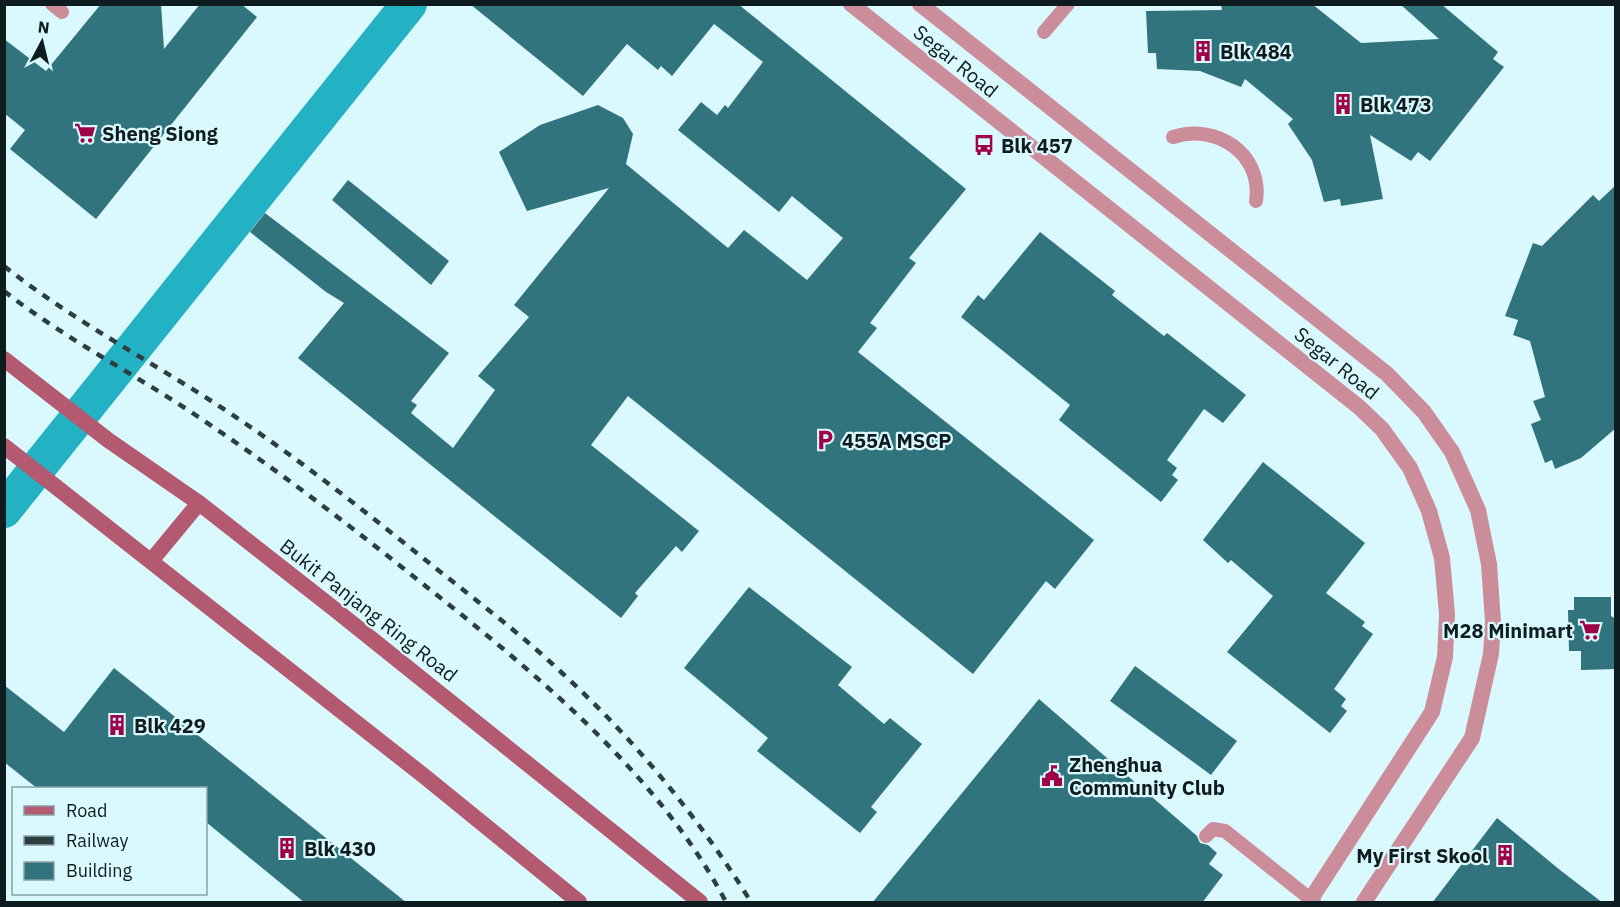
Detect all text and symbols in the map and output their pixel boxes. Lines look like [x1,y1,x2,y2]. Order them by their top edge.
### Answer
north arrow [12,12,72,72]
text: N [37,16,51,38]
street label: Segar Road [908,18,1004,104]
place label: Blk 484 [1220,38,1292,65]
building icon: Blk 484 [1191,39,1215,63]
place label: Blk 473 [1360,91,1432,118]
building icon: Blk 473 [1331,92,1355,116]
place label: Sheng Siong [102,120,219,147]
supermarket icon: Sheng Siong [73,121,97,145]
place label: Blk 457 [1001,132,1073,159]
bus stop icon: Blk 457 [972,133,996,157]
street label: Segar Road [1289,320,1385,406]
place label: 455A MSCP [842,427,951,454]
parking icon: 455A MSCP [813,428,837,452]
street label: Bukit Panjang Ring Road [275,532,463,688]
place label: M28 Minimart [1443,617,1573,644]
supermarket icon: M28 Minimart [1578,618,1602,642]
place label: Blk 429 [134,712,206,739]
building icon: Blk 429 [105,713,129,737]
place label: Zhenghua Community Club [1069,751,1225,801]
public building icon: Zhenghua Community Club [1040,764,1064,788]
legend [12,787,207,895]
text: Road [66,799,107,822]
text: Railway [66,829,128,852]
place label: Blk 430 [304,835,376,862]
building icon: Blk 430 [275,836,299,860]
place label: My First Skool [1356,842,1488,869]
building icon: My First Skool [1493,843,1517,867]
text: Building [66,859,133,882]

